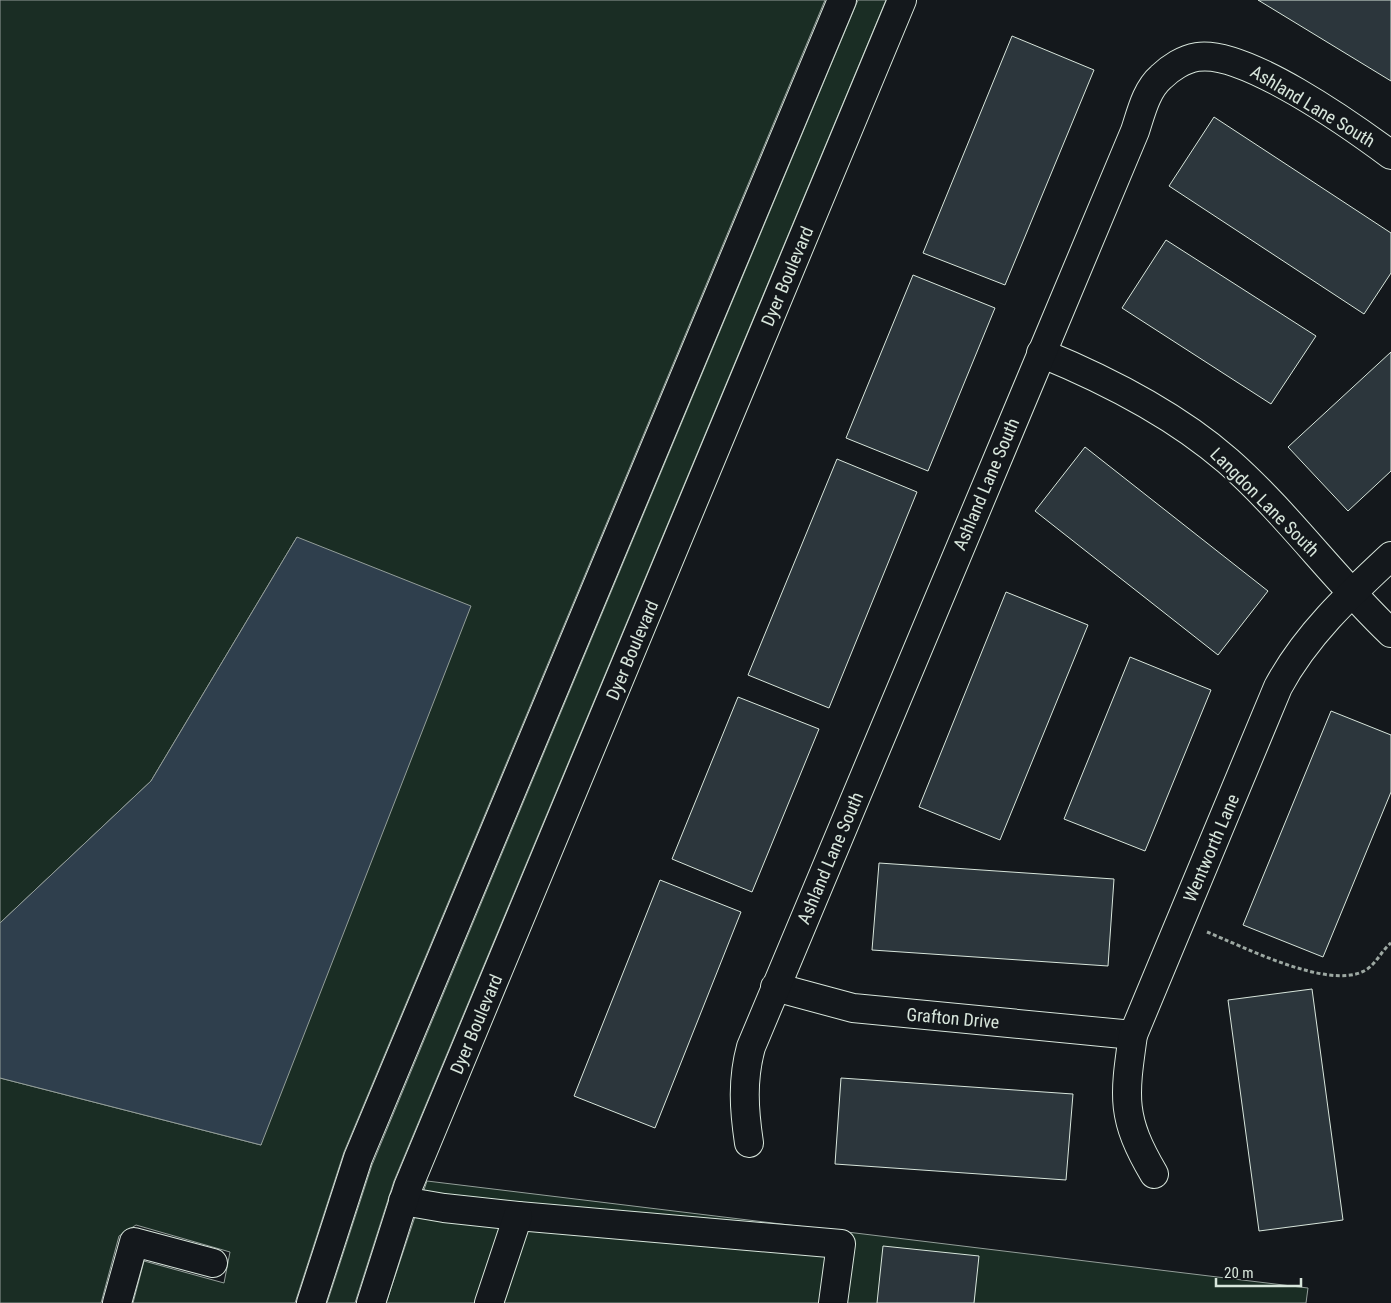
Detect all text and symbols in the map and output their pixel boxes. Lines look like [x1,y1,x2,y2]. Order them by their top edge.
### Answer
street label: Ashland Lane South [1247,61,1379,151]
street label: Dyer Boulevard [757,223,817,329]
street label: Ashland Lane South [949,415,1023,553]
street label: Langdon Lane South [1206,443,1324,561]
street label: Dyer Boulevard [602,597,662,703]
street label: Ashland Lane South [793,789,867,927]
street label: Wentworth Lane [1179,791,1243,905]
street label: Dyer Boulevard [446,971,506,1077]
street label: Grafton Drive [906,1003,1000,1033]
scale bar [1216,1256,1301,1288]
text: 20 m [1224,1264,1254,1282]

